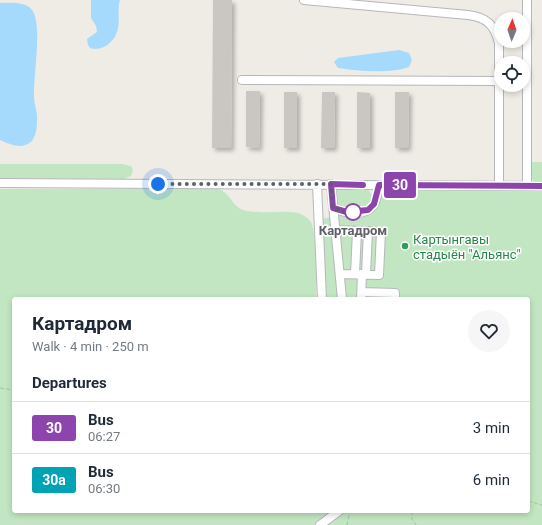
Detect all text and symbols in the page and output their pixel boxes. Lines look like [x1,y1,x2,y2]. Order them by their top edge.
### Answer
north arrow [494,12,530,48]
map controls [494,12,530,92]
button: locate [494,56,530,92]
line badge: 30 [382,172,418,198]
your location [148,174,168,194]
text: 30 [392,177,408,193]
marker: Картадром [344,203,362,221]
place label: Картадром [319,223,387,238]
place label: Картынгавы стадыён "Альянс" [413,232,521,262]
marker: Картынгавы стадыён "Альянс" [400,241,410,251]
button: heart [468,310,510,352]
text: Картадром [32,312,132,335]
text: Walk · 4 min · 250 m [32,339,149,354]
text: Departures [32,374,107,392]
text: Bus [88,411,114,429]
text: 3 min [473,419,510,437]
text: 30 [46,420,62,436]
text: 06:27 [88,429,120,444]
text: Bus [88,463,114,481]
text: 6 min [473,471,510,489]
text: 30а [42,472,66,488]
text: 06:30 [88,481,120,496]

